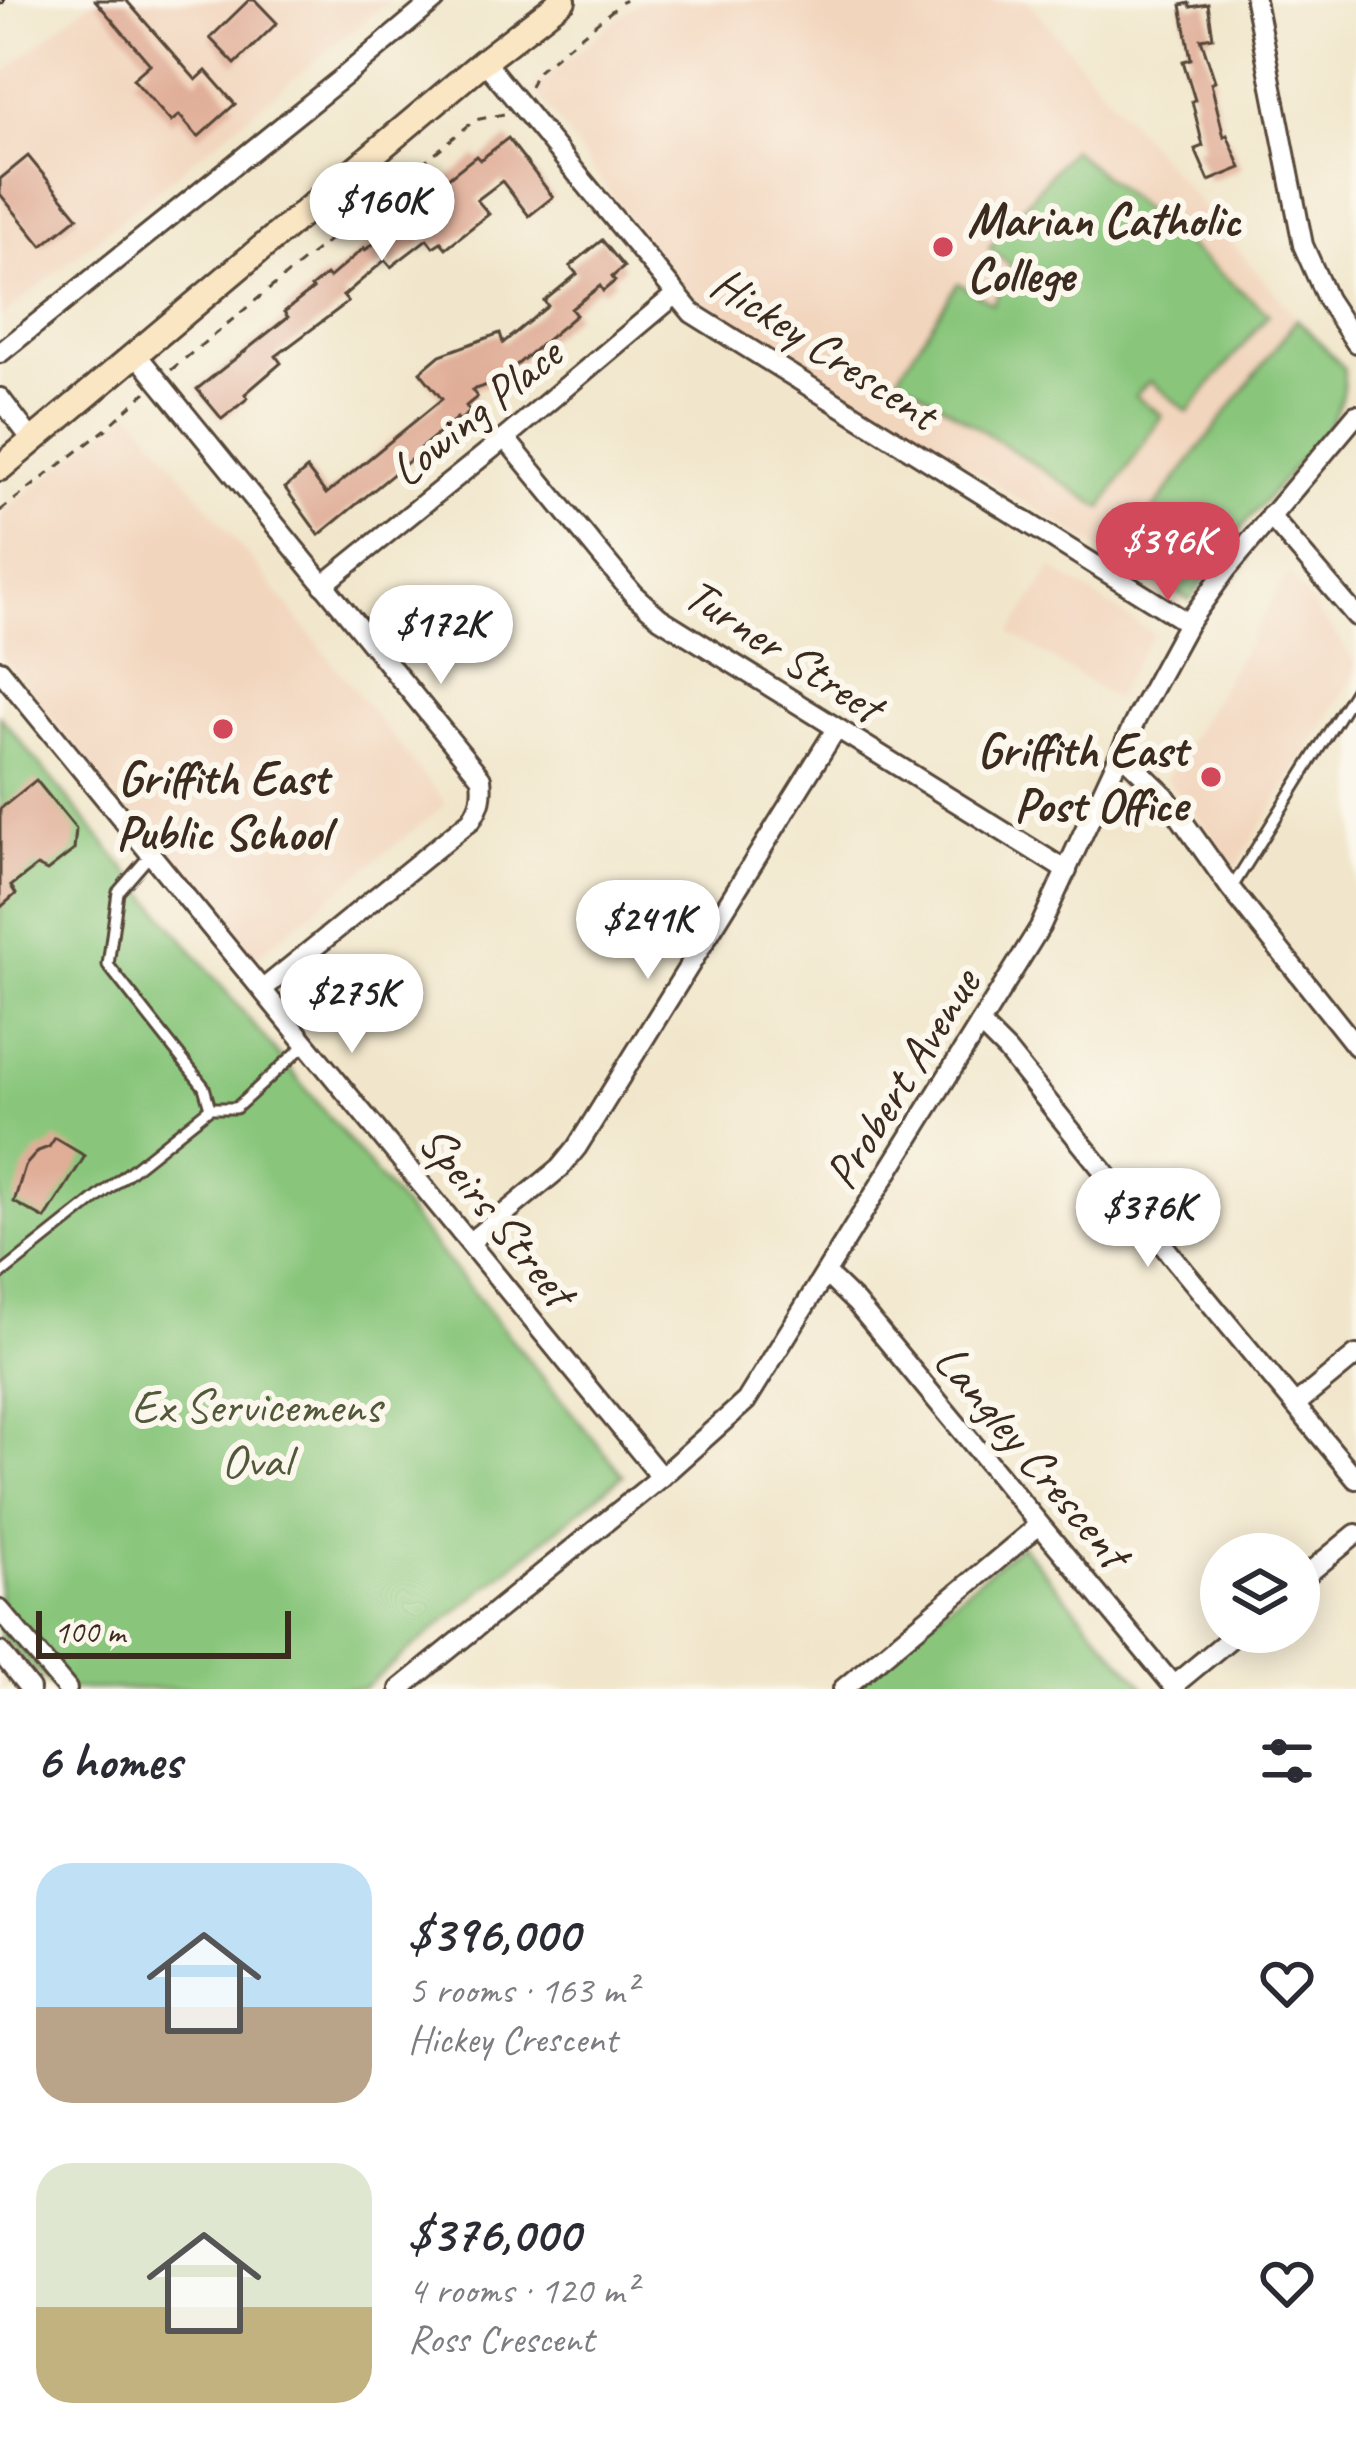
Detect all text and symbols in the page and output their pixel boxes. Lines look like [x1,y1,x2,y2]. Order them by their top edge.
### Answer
pin: $160K [298,162,466,264]
text: $160K [337,176,427,225]
place label: Marian Catholic College [967,190,1242,305]
marker: Marian Catholic College [930,234,956,260]
street label: Hickey Crescent [700,253,952,445]
street label: Lowing Place [377,322,576,499]
pin: $396K [1084,502,1252,604]
text: $396K [1123,516,1213,565]
street label: Turner Street [673,564,899,739]
pin: $172K [357,585,525,687]
text: $172K [396,599,486,648]
marker: Griffith East Public School [210,716,236,742]
place label: Griffith East Post Office [977,720,1192,835]
place label: Griffith East Public School [116,748,338,863]
marker: Griffith East Post Office [1198,764,1224,790]
pin: $241K [564,880,732,982]
text: $241K [603,894,693,943]
pin: $275K [268,954,436,1056]
street label: Probert Avenue [811,954,995,1200]
text: $275K [307,968,397,1017]
street label: Speirs Street [406,1113,592,1323]
pin: $376K [1064,1168,1232,1270]
text: $376K [1103,1182,1193,1231]
street label: Langley Crescent [921,1331,1147,1584]
park label: Ex Servicemens Oval [131,1376,385,1491]
map controls [1200,1533,1320,1653]
button: layers [1200,1533,1320,1653]
scale bar [36,1605,291,1658]
text: 100 m [54,1611,125,1653]
icon: filters [1254,1728,1320,1794]
text: 6 homes [36,1729,181,1793]
text: $396,000 [408,1902,579,1966]
icon: home [132,1911,276,2055]
icon: heart [1254,1950,1320,2016]
text: 5 rooms · 163 m² [408,1966,636,2015]
text: Hickey Crescent [408,2015,617,2064]
text: $376,000 [408,2202,580,2266]
icon: home [132,2211,276,2355]
icon: heart [1254,2250,1320,2316]
text: 4 rooms · 120 m² [408,2266,636,2315]
text: Ross Crescent [408,2315,594,2364]

